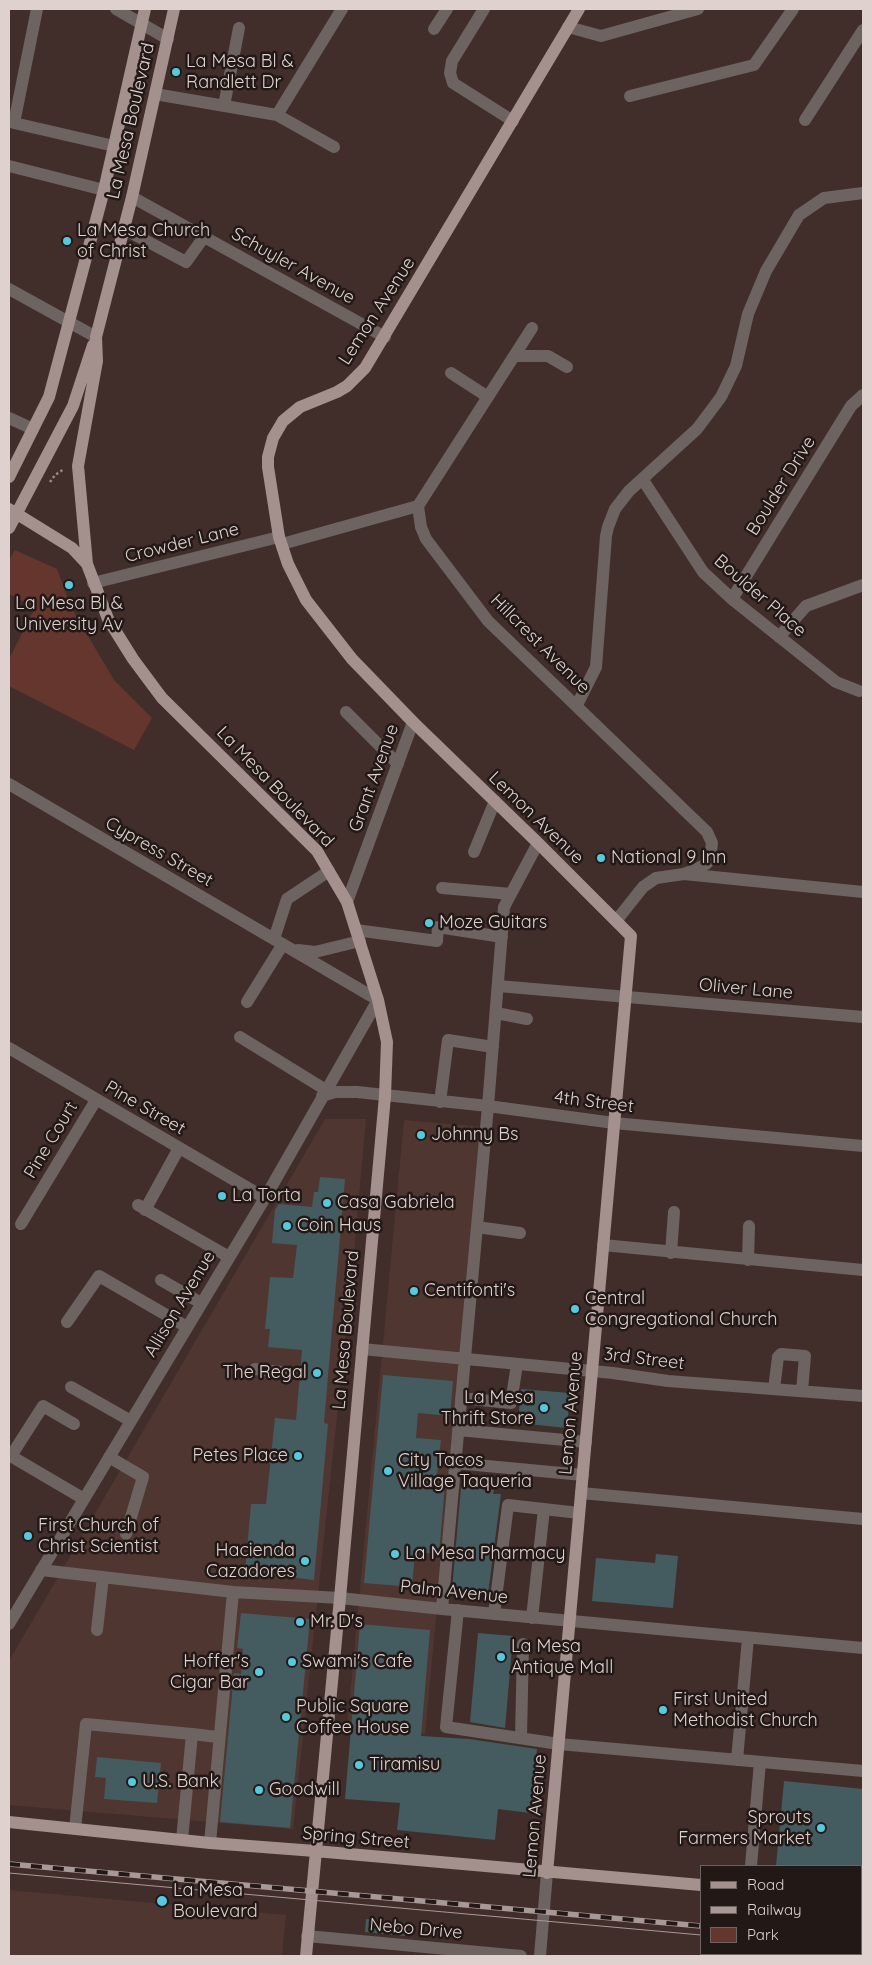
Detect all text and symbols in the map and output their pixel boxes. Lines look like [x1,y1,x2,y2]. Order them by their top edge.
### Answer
street label: La Mesa Boulevard [103,41,159,201]
place label: La Mesa Bl & Randlett Dr [186,51,294,94]
marker: La Mesa Bl & Randlett Dr [170,66,182,78]
place label: La Mesa Church of Christ [77,220,210,262]
street label: Schuyler Avenue [228,223,358,309]
marker: La Mesa Church of Christ [61,235,73,247]
street label: Lemon Avenue [334,253,420,369]
street label: Boulder Drive [742,432,820,540]
street label: Crowder Lane [123,518,241,568]
street label: Boulder Place [710,550,810,642]
marker: La Mesa Bl & University Av [63,579,75,591]
street label: Hillcrest Avenue [486,590,594,698]
place label: La Mesa Bl & University Av [15,593,123,636]
street label: Grant Avenue [345,721,403,835]
street label: La Mesa Boulevard [212,722,338,852]
street label: Lemon Avenue [484,767,588,869]
street label: Cypress Street [101,813,217,891]
place label: National 9 Inn [611,847,726,869]
marker: National 9 Inn [595,852,607,864]
place label: Moze Guitars [439,912,547,934]
marker: Moze Guitars [423,917,435,929]
street label: Oliver Lane [698,974,794,1004]
street label: Pine Street [101,1076,189,1140]
street label: 4th Street [553,1086,635,1118]
street label: Pine Court [20,1098,82,1182]
place label: Johnny Bs [431,1124,518,1146]
marker: Johnny Bs [415,1129,427,1141]
place label: La Torta [232,1185,301,1207]
marker: La Torta [216,1190,228,1202]
place label: Casa Gabriela [337,1192,455,1214]
marker: Casa Gabriela [321,1197,333,1209]
place label: Coin Haus [297,1215,381,1237]
marker: Coin Haus [281,1220,293,1232]
street label: Allison Avenue [140,1247,220,1361]
street label: La Mesa Boulevard [328,1250,364,1410]
place label: Centifonti's [424,1280,515,1302]
marker: Centifonti's [408,1285,420,1297]
place label: Central Congregational Church [585,1288,777,1330]
marker: Central Congregational Church [569,1303,581,1315]
street label: 3rd Street [602,1343,686,1375]
street label: Lemon Avenue [555,1350,587,1476]
place label: The Regal [223,1362,307,1384]
marker: The Regal [311,1367,323,1379]
place label: La Mesa Thrift Store [441,1387,534,1430]
marker: La Mesa Thrift Store [538,1402,550,1414]
place label: Petes Place [192,1445,288,1467]
marker: Petes Place [292,1450,304,1462]
place label: City Tacos Village Taqueria [398,1450,532,1492]
marker: City Tacos Village Taqueria [382,1465,394,1477]
place label: First Church of Christ Scientist [38,1515,159,1558]
marker: First Church of Christ Scientist [22,1530,34,1542]
place label: Hacienda Cazadores [206,1540,295,1582]
place label: La Mesa Pharmacy [405,1543,566,1565]
marker: La Mesa Pharmacy [389,1548,401,1560]
marker: Hacienda Cazadores [299,1555,311,1567]
street label: Palm Avenue [399,1576,509,1608]
place label: Mr. D's [310,1611,363,1633]
marker: Mr. D's [294,1616,306,1628]
place label: La Mesa Antique Mall [511,1636,613,1678]
place label: Hoffer's Cigar Bar [170,1651,249,1694]
place label: Swami's Cafe [302,1651,412,1673]
marker: La Mesa Antique Mall [495,1651,507,1663]
marker: Swami's Cafe [286,1656,298,1668]
marker: Hoffer's Cigar Bar [253,1666,265,1678]
place label: First United Methodist Church [673,1689,818,1732]
place label: Public Square Coffee House [296,1696,410,1738]
marker: First United Methodist Church [657,1704,669,1716]
marker: Public Square Coffee House [280,1711,292,1723]
street label: Lemon Avenue [519,1753,551,1879]
place label: Tiramisu [369,1754,440,1776]
marker: Tiramisu [353,1759,365,1771]
place label: U.S. Bank [142,1771,219,1793]
marker: U.S. Bank [126,1776,138,1788]
place label: Goodwill [269,1779,340,1801]
marker: Goodwill [253,1784,265,1796]
place label: Sprouts Farmers Market [678,1807,811,1850]
marker: Sprouts Farmers Market [815,1822,827,1834]
street label: Spring Street [301,1823,411,1853]
legend [700,1865,862,1955]
text: Road [747,1875,784,1894]
place label: La Mesa Boulevard [173,1880,258,1922]
marker: La Mesa Boulevard [155,1894,169,1908]
text: Railway [747,1900,802,1919]
street label: Nebo Drive [369,1914,463,1944]
text: Park [747,1925,779,1944]

